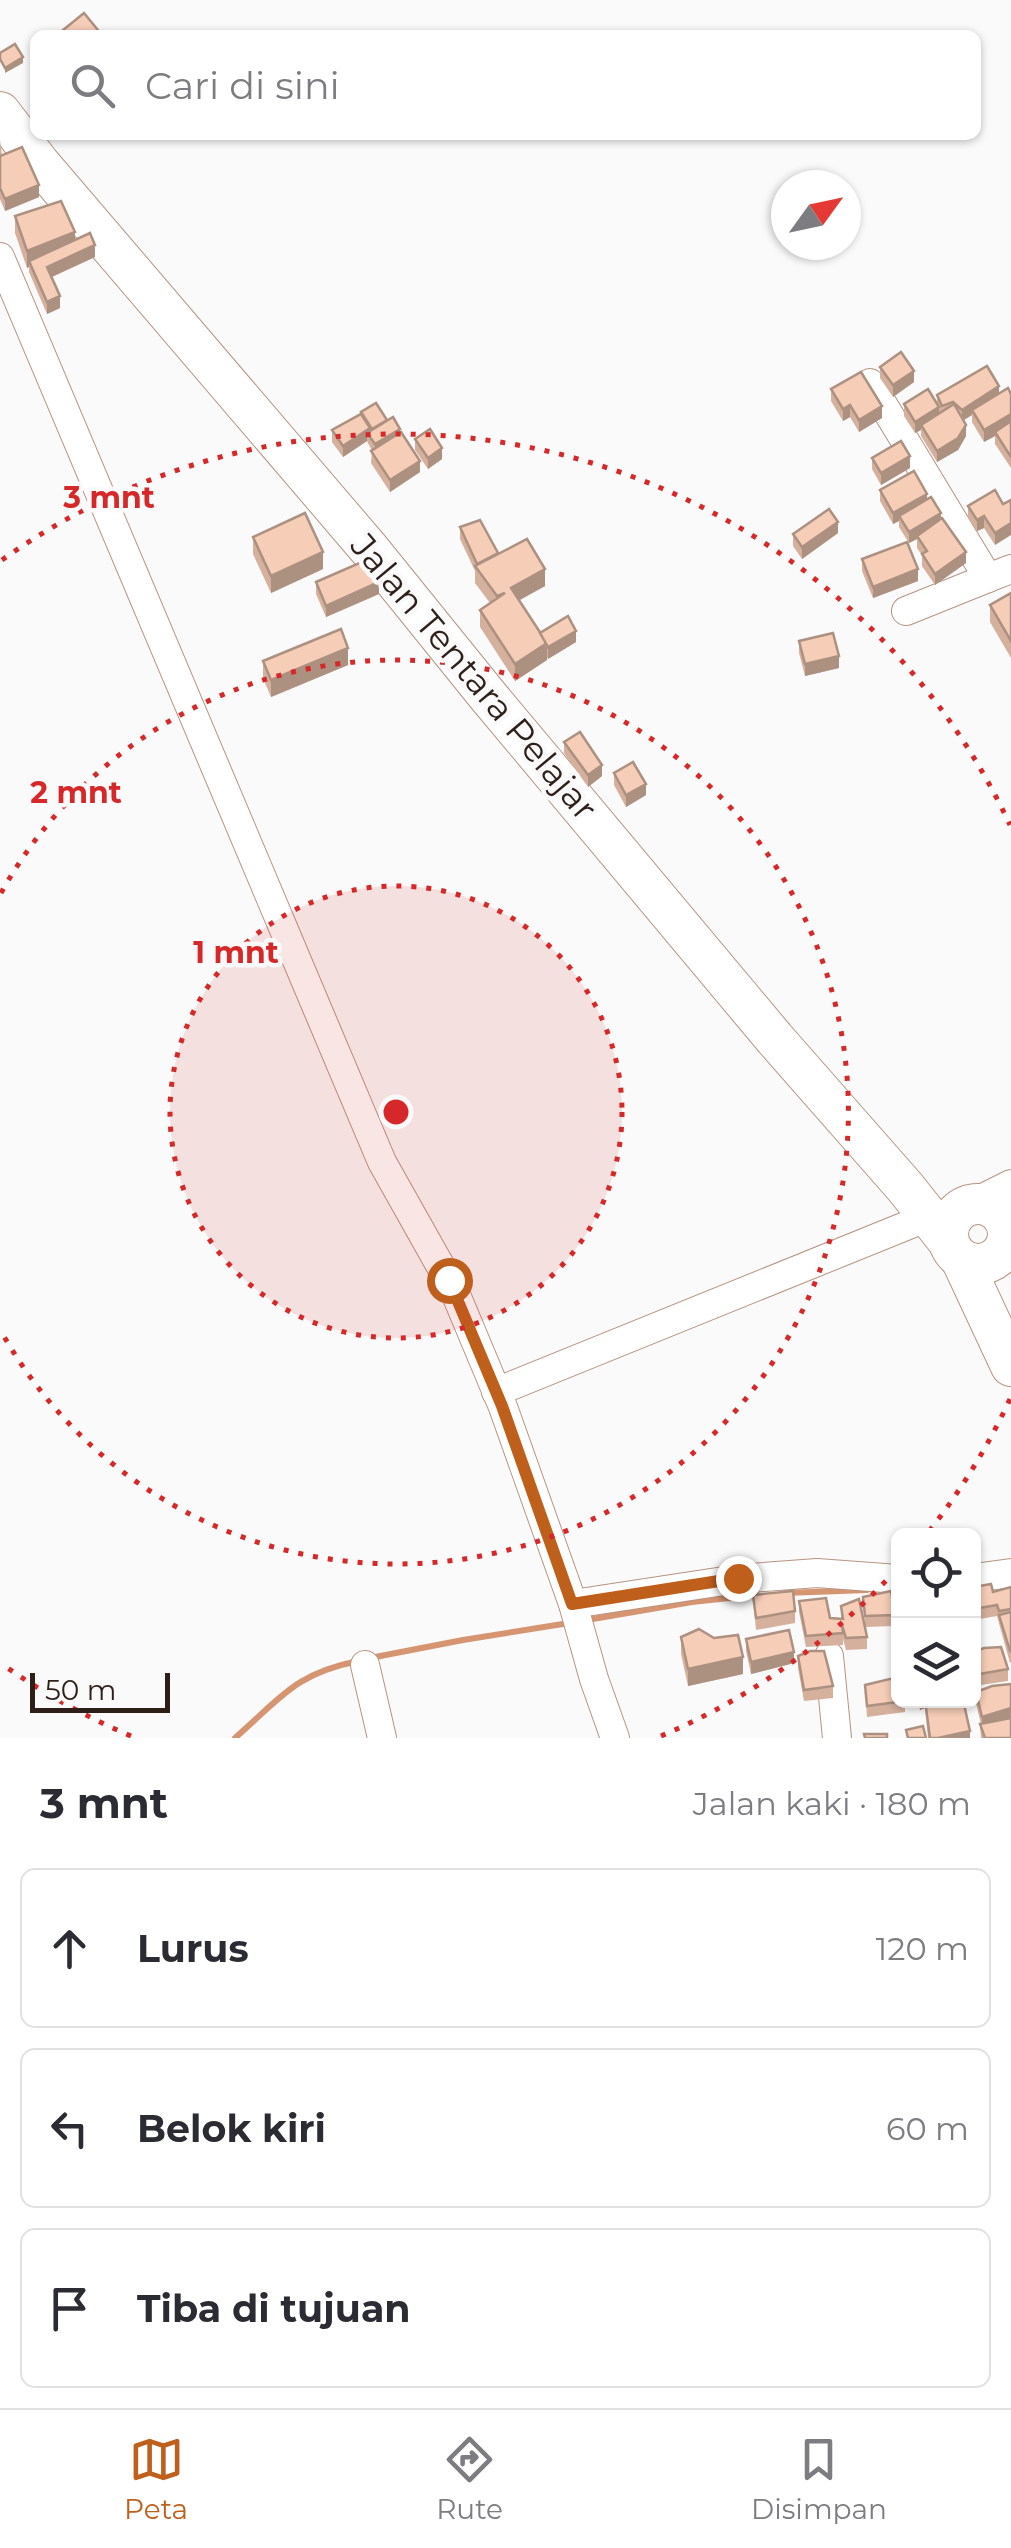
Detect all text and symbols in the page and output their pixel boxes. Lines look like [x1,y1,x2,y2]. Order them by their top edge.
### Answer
search box [30,30,981,140]
icon: search [65,58,120,113]
text: Cari di sini [145,62,340,109]
north arrow [771,170,861,260]
text: 3 mnt [62,479,155,516]
street label: Jalan Tentara Pelajar [341,524,607,829]
text: 2 mnt [30,774,122,811]
text: 1 mnt [193,934,279,971]
centre of rings [378,1094,414,1130]
route start [427,1258,473,1304]
map controls [891,1528,981,1708]
button: locate [891,1528,981,1618]
route end [716,1556,762,1602]
button: layers [891,1618,981,1708]
scale bar [30,1668,170,1712]
text: 50 m [45,1673,116,1707]
text: 3 mnt [40,1777,168,1829]
text: Jalan kaki · 180 m [693,1784,971,1823]
icon: ahead [42,1921,97,1976]
text: Lurus [137,1925,249,1972]
text: 120 m [876,1929,969,1968]
icon: left [42,2101,97,2156]
text: Belok kiri [137,2105,326,2152]
text: 60 m [886,2109,969,2148]
icon: arrive [42,2281,97,2336]
text: Tiba di tujuan [137,2285,411,2332]
tab: Peta [124,2432,188,2526]
tab: Rute [436,2432,503,2526]
tab: Disimpan [751,2432,887,2526]

